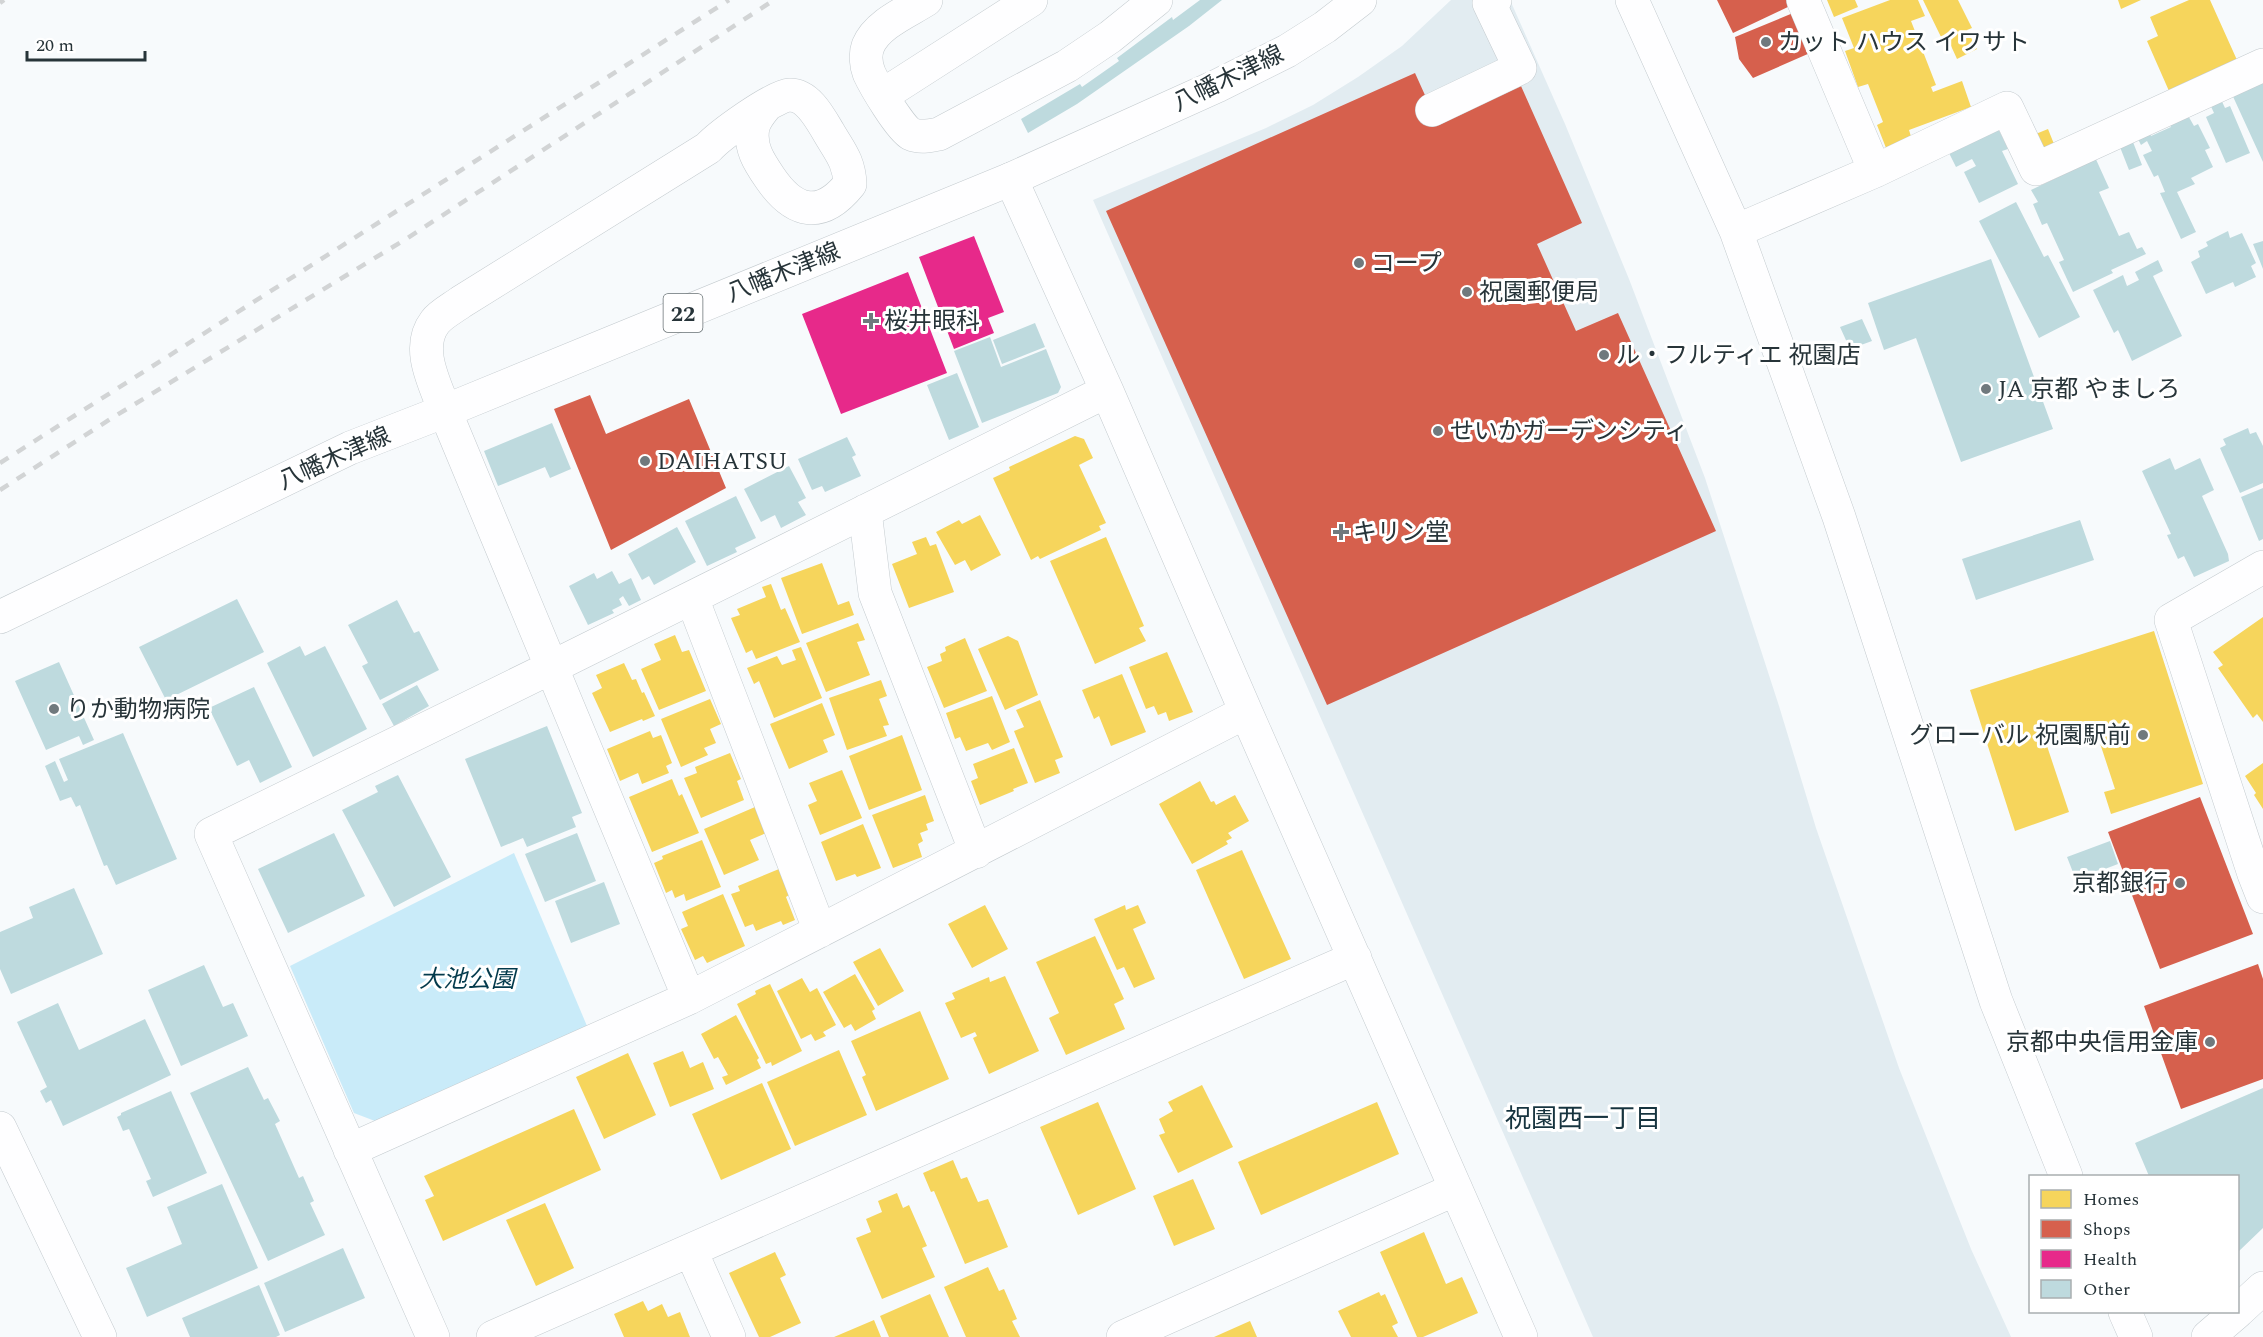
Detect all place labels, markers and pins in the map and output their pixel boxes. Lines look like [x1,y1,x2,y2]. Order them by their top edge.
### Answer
place label: カット ハウス イワサト [1778,25,2030,61]
marker: カット ハウス イワサト [1759,35,1773,49]
place label: コープ [1371,246,1442,282]
marker: コープ [1352,256,1366,270]
place label: 祝園郵便局 [1479,275,1599,311]
marker: 祝園郵便局 [1460,285,1474,299]
place label: 桜井眼科 [884,304,980,340]
marker: 桜井眼科 [862,312,880,330]
place label: ル・フルティエ 祝園店 [1616,338,1861,374]
marker: ル・フルティエ 祝園店 [1597,348,1611,362]
place label: JA 京都 やましろ [1998,372,2180,408]
marker: JA 京都 やましろ [1979,382,1993,396]
place label: せいかガーデンシティ [1450,414,1689,450]
marker: せいかガーデンシティ [1431,424,1445,438]
place label: DAIHATSU [657,444,787,480]
marker: DAIHATSU [638,454,652,468]
place label: キリン堂 [1353,515,1449,551]
marker: キリン堂 [1334,525,1348,539]
place label: りか動物病院 [66,692,210,728]
marker: りか動物病院 [47,702,61,716]
place label: グローバル 祝園駅前 [1909,718,2131,754]
marker: グローバル 祝園駅前 [2136,728,2150,742]
place label: 京都銀行 [2072,866,2168,902]
marker: 京都銀行 [2173,876,2187,890]
place label: 京都中央信用金庫 [2006,1025,2198,1061]
marker: 京都中央信用金庫 [2203,1035,2217,1049]

